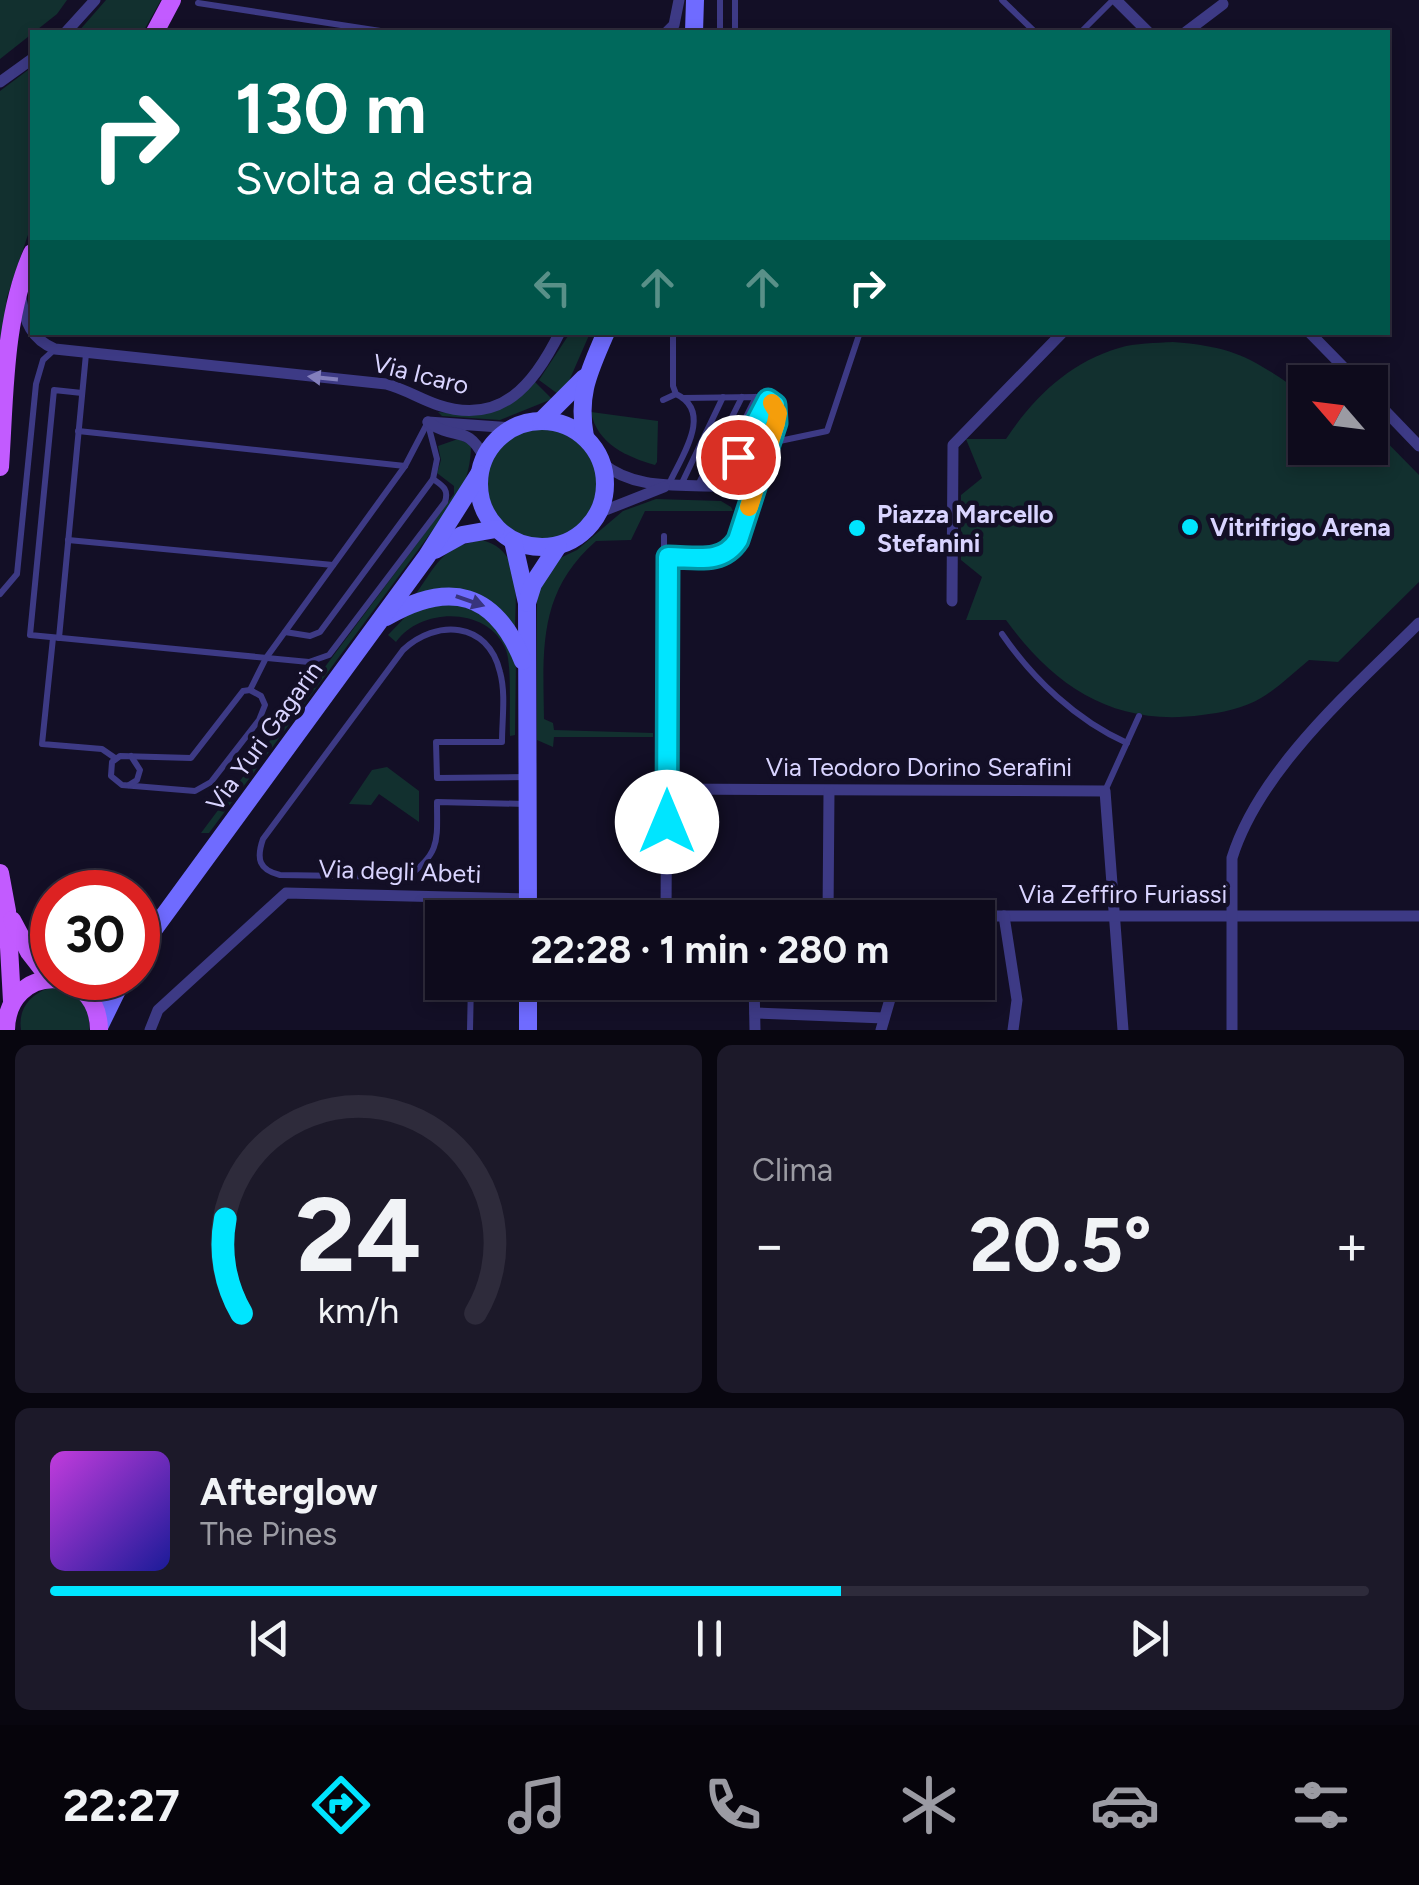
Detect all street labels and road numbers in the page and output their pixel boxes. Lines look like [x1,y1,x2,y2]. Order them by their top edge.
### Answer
street label: Via Icaro [370,348,472,400]
street label: Via Yuri Gagarin [199,655,329,817]
street label: Via Teodoro Dorino Serafini [766,752,1072,782]
street label: Via degli Abeti [318,853,482,889]
street label: Via Zeffiro Furiassi [1019,879,1227,909]

